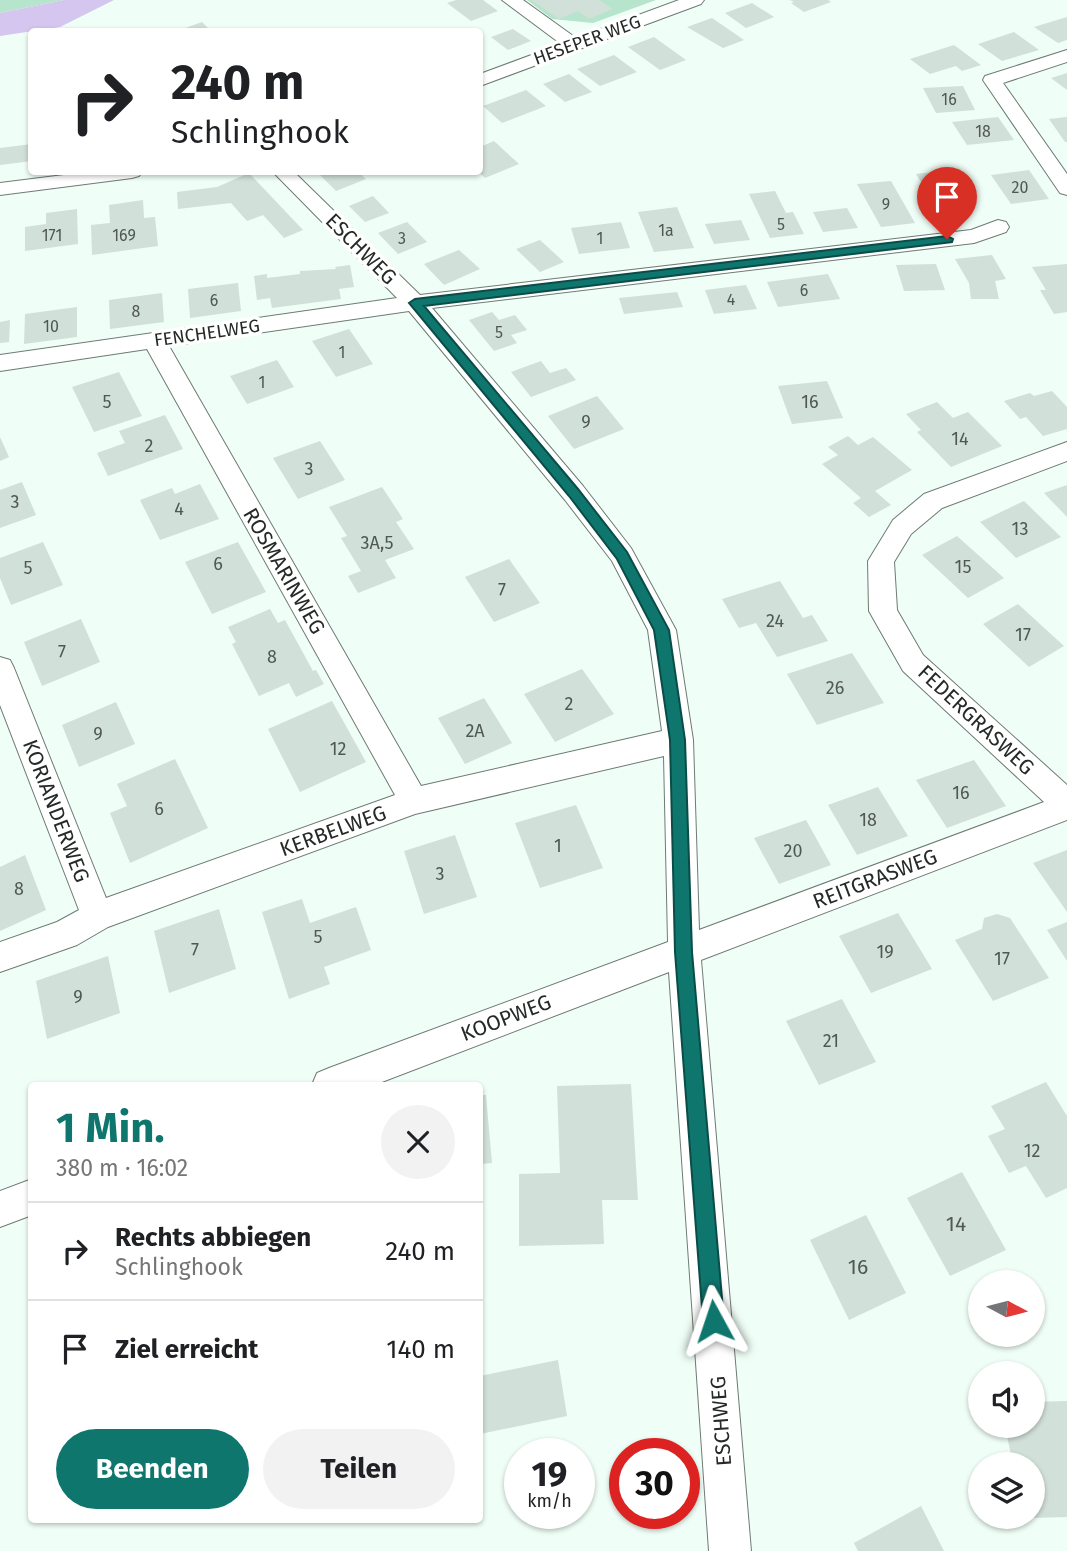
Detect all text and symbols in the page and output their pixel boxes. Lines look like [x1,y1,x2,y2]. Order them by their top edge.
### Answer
street label: HESEPER WEG [530,10,644,70]
text: 240 m [171,53,304,112]
icon: right [56,56,147,147]
house number: 16 [941,90,957,109]
text: Schlinghook [171,113,349,151]
house number: 18 [975,122,991,141]
pin [917,167,977,239]
icon: arrive [928,178,966,216]
house number: 20 [1012,178,1028,197]
house number: 9 [882,195,890,214]
street label: ESCHWEG [320,208,402,290]
house number: 5 [777,215,785,234]
house number: 1a [658,221,674,240]
house number: 171 [42,226,62,245]
house number: 169 [112,226,136,245]
house number: 3 [398,229,406,248]
house number: 1 [597,229,603,248]
house number: 6 [800,281,808,300]
house number: 4 [727,290,736,309]
house number: 6 [210,291,218,310]
house number: 8 [132,302,141,321]
street label: FENCHELWEG [153,315,261,351]
house number: 10 [43,317,59,336]
house number: 5 [495,323,503,342]
house number: 1 [339,343,345,362]
house number: 1 [259,373,265,392]
house number: 5 [102,391,112,413]
house number: 16 [801,391,819,413]
house number: 9 [581,411,591,433]
house number: 14 [951,428,969,450]
house number: 2 [145,435,154,457]
house number: 3 [305,458,313,480]
house number: 3 [11,491,19,513]
house number: 4 [174,498,184,520]
street label: ROSMARINWEG [237,503,331,639]
house number: 13 [1012,518,1028,540]
house number: 3A,5 [361,532,393,554]
house number: 6 [213,553,223,575]
house number: 15 [955,556,971,578]
house number: 5 [23,557,33,579]
house number: 7 [498,579,506,601]
house number: 24 [766,610,784,632]
house number: 17 [1015,624,1031,646]
house number: 7 [58,641,66,663]
house number: 8 [267,646,277,668]
street label: FEDERGRASWEG [912,659,1040,781]
house number: 26 [826,677,844,699]
house number: 2 [565,693,574,715]
house number: 2A [465,720,485,742]
house number: 9 [93,723,103,745]
street label: KORIANDERWEG [17,736,95,886]
house number: 12 [330,738,346,760]
house number: 16 [952,782,970,804]
house number: 6 [154,798,164,820]
street label: KERBELWEG [276,800,390,862]
house number: 18 [859,809,877,831]
house number: 1 [554,835,562,857]
house number: 20 [784,840,802,862]
street label: REITGRASWEG [809,843,941,915]
house number: 3 [436,863,444,885]
house number: 8 [14,878,24,900]
house number: 5 [313,926,323,948]
house number: 7 [191,939,199,961]
house number: 19 [876,941,894,963]
house number: 17 [994,948,1010,970]
house number: 9 [73,986,83,1008]
street label: KOOPWEG [457,989,555,1047]
house number: 21 [823,1030,839,1052]
text: 1 Min. [56,1103,165,1153]
button: close [381,1105,455,1179]
house number: 12 [1024,1140,1040,1162]
text: 380 m · 16:02 [56,1154,188,1182]
house number: 14 [946,1211,966,1237]
text: Rechts abbiegen [115,1222,311,1253]
icon: right [56,1232,94,1270]
text: 240 m [385,1236,455,1267]
text: Schlinghook [115,1253,243,1281]
house number: 16 [848,1254,868,1280]
north arrow [968,1270,1045,1348]
map controls [968,1270,1045,1529]
position arrow [677,1284,751,1358]
icon: arrive [56,1330,94,1368]
text: Ziel erreicht [115,1334,258,1365]
text: 140 m [386,1334,455,1365]
button: sound [968,1361,1045,1438]
street label: ESCHWEG [705,1375,737,1467]
button: Beenden [56,1429,249,1509]
button: Teilen [263,1429,455,1509]
speed limit sign: 30 [609,1438,700,1529]
button: layers [968,1452,1045,1529]
text: 19 [532,1453,567,1495]
text: km/h [527,1490,572,1512]

